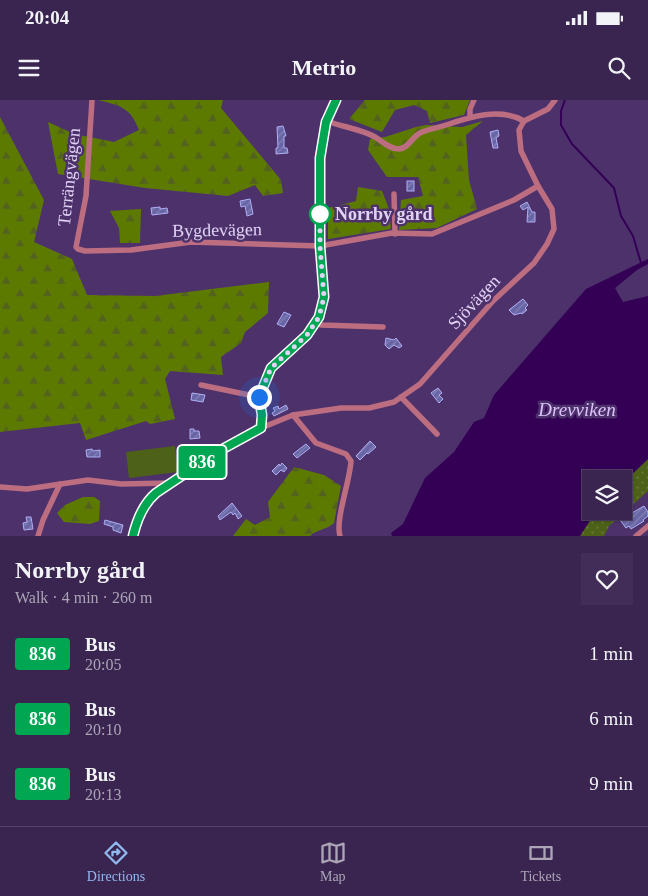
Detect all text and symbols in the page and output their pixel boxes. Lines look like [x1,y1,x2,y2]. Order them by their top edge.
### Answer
text: 20:04 [25,7,69,28]
icon: menu [15,54,43,82]
icon: search [605,54,633,82]
text: Metrio [292,55,356,80]
street label: Terrängvägen [54,127,84,227]
marker: Norrby gård [309,203,331,225]
place label: Norrby gård [335,204,433,224]
street label: Bygdevägen [172,219,262,241]
street label: Sjövägen [444,271,504,333]
your location [247,385,272,410]
water label: Drevviken [537,399,616,420]
line badge: 836 [173,446,231,478]
text: 836 [189,452,216,472]
map controls [582,470,632,520]
button: layers [582,470,632,520]
button: heart [581,553,633,605]
text: Norrby gård [15,557,145,583]
text: Walk · 4 min · 260 m [15,589,152,606]
text: Bus [85,634,116,655]
text: 1 min [589,643,633,664]
text: 836 [29,644,56,664]
text: 20:05 [85,656,121,673]
text: Bus [85,699,116,720]
text: 6 min [589,708,633,729]
text: 836 [29,709,56,729]
text: 20:10 [85,721,121,738]
text: Bus [85,764,116,785]
text: 9 min [589,773,633,794]
text: 836 [29,774,56,794]
text: 20:13 [85,786,121,803]
tab: Directions [87,839,145,885]
tab: Map [319,839,347,885]
tab: Tickets [520,839,561,885]

